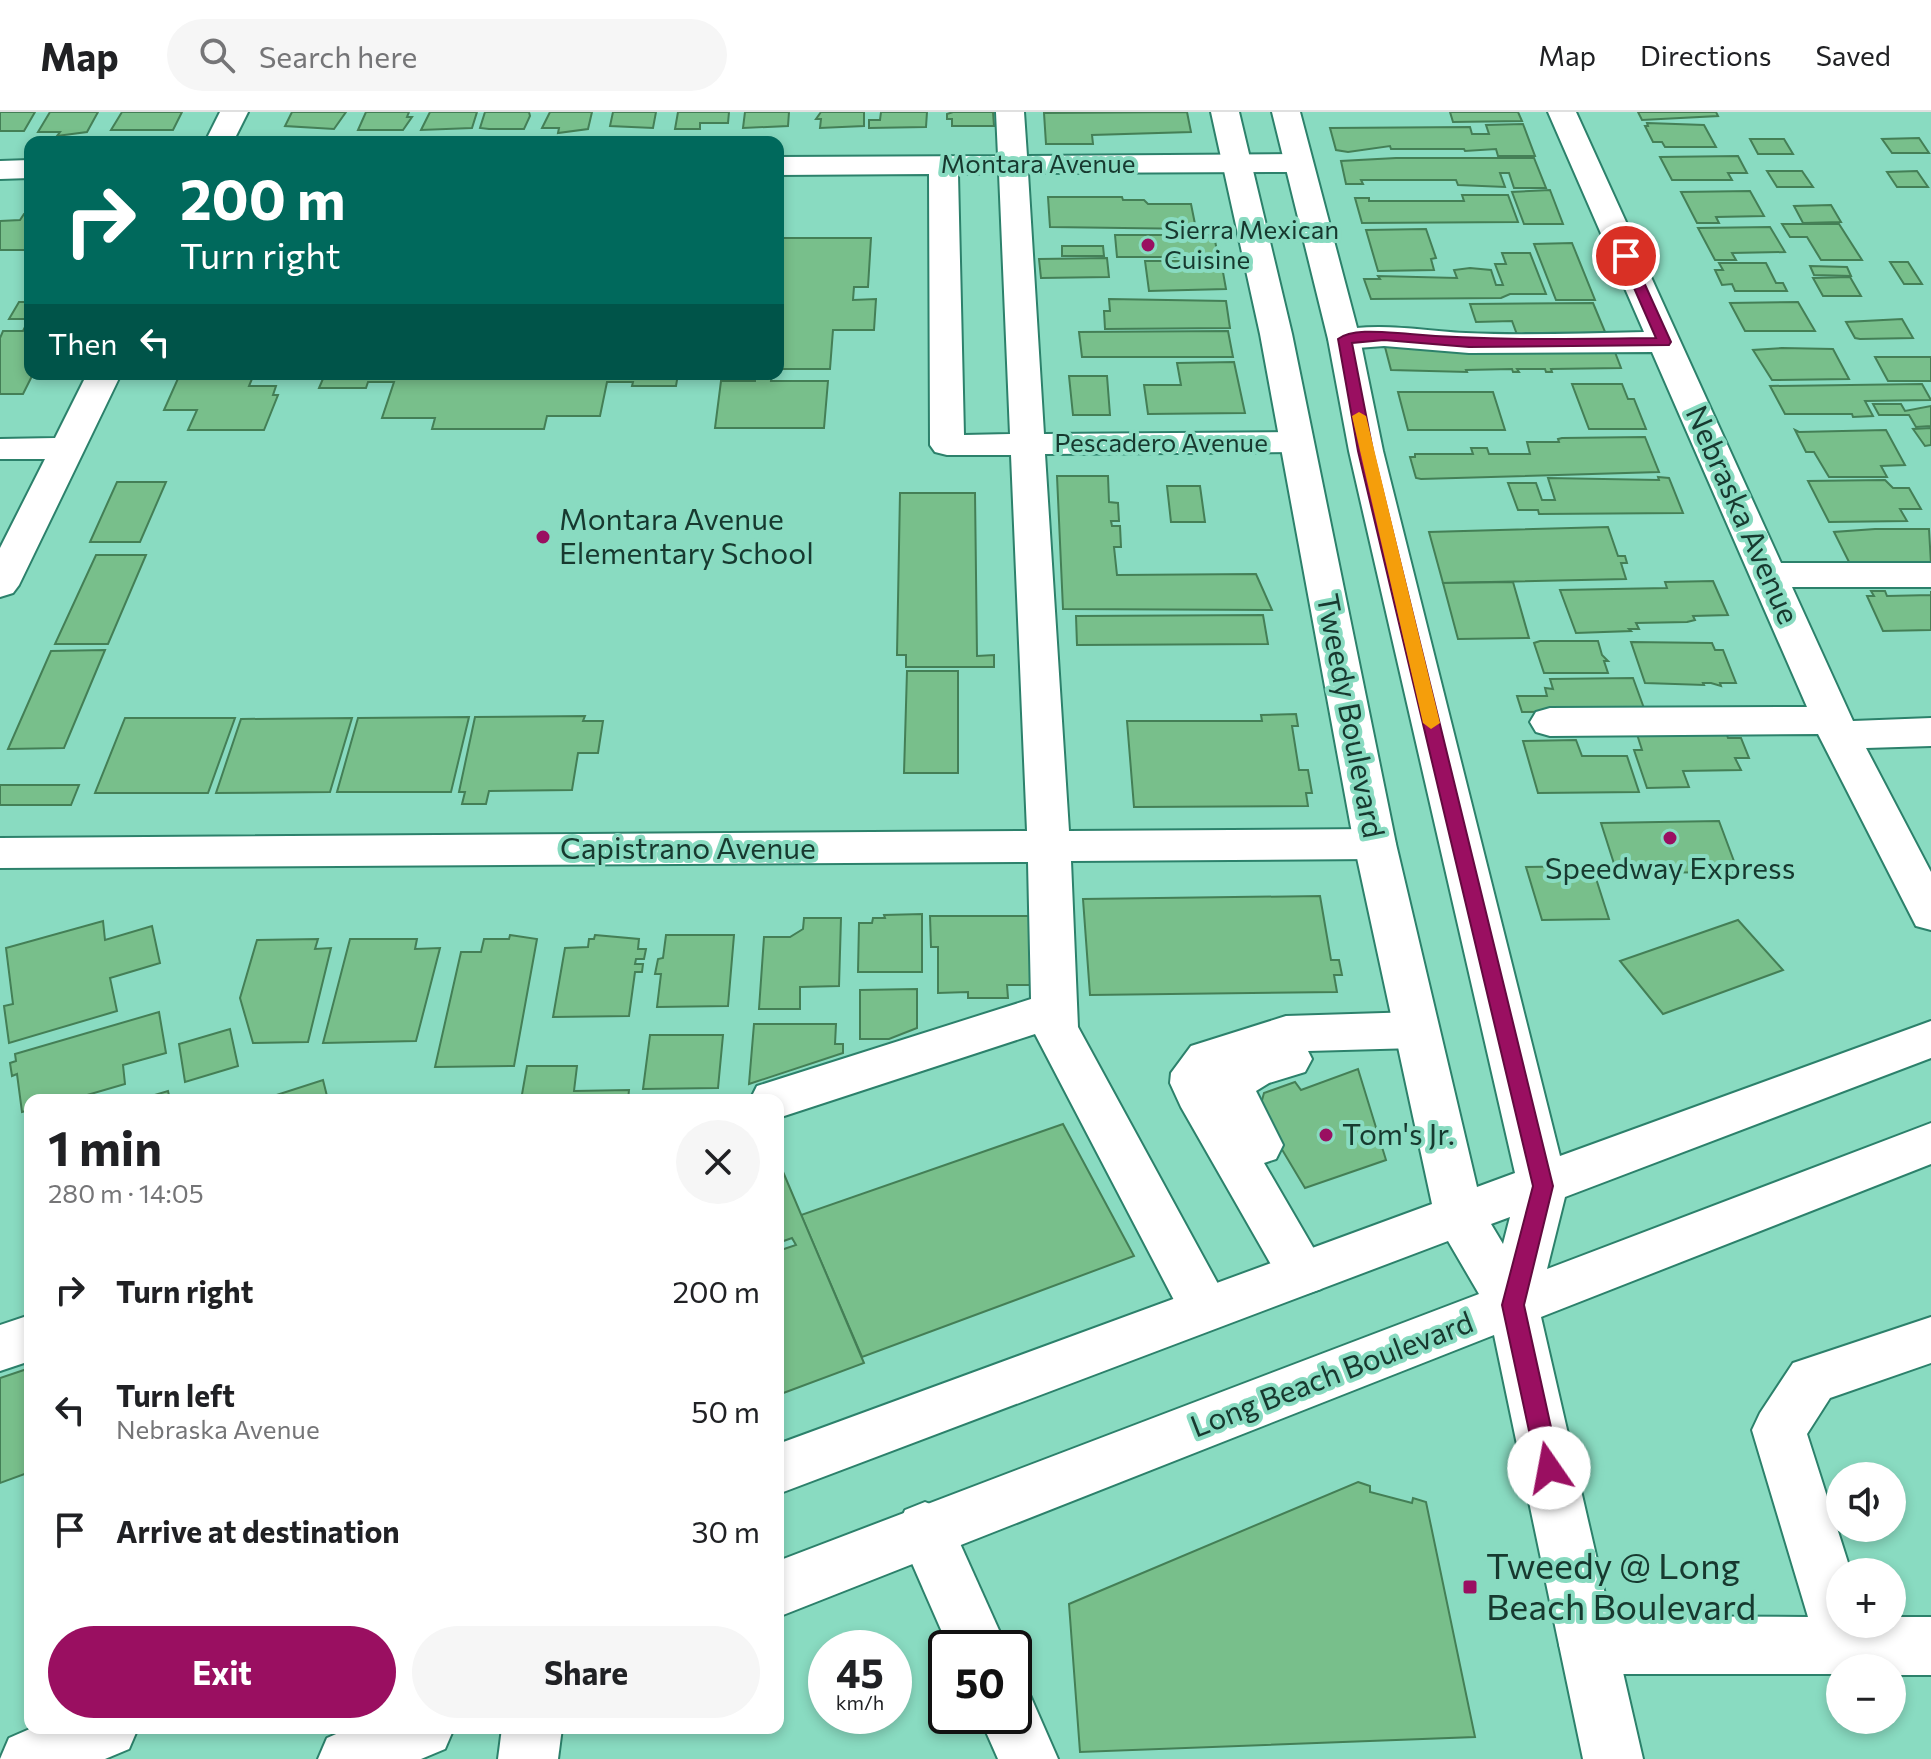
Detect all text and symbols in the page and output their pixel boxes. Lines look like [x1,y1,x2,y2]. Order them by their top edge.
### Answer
search box [167,19,727,91]
text: Map [40,32,119,79]
icon: search [195,33,239,77]
text: Search here [259,37,417,74]
text: Map [1538,38,1596,72]
text: Directions [1640,38,1771,72]
text: Saved [1815,38,1891,72]
street label: Montara Avenue [941,147,1135,178]
text: 200 m [180,163,346,232]
icon: right [48,168,152,272]
place label: Sierra Mexican Cuisine [1164,213,1339,274]
pin [1592,222,1660,290]
text: Turn right [180,232,341,276]
icon: arrive [1604,234,1648,278]
marker: Sierra Mexican Cuisine [1139,236,1157,254]
icon: left [133,320,177,364]
text: Then [48,324,117,361]
street label: Nebraska Avenue [1680,399,1809,629]
street label: Pescadero Avenue [1054,426,1268,457]
place label: Montara Avenue Elementary School [559,499,814,570]
marker: Montara Avenue Elementary School [534,528,552,546]
street label: Tweedy Boulevard [1311,590,1394,841]
street label: Capistrano Avenue [560,828,816,865]
marker: Speedway Express [1661,829,1679,847]
place label: Speedway Express [1545,848,1795,885]
place label: Tom's Jr. [1342,1114,1455,1151]
text: 1 min [48,1117,162,1176]
button: close [676,1120,760,1204]
marker: Tom's Jr. [1317,1126,1335,1144]
text: 280 m · 14:05 [48,1177,204,1208]
icon: right [48,1268,92,1312]
text: Turn right [116,1272,253,1309]
text: 200 m [672,1272,760,1309]
street label: Long Beach Boulevard [1185,1302,1478,1444]
text: Turn left [116,1376,235,1413]
icon: left [48,1388,92,1432]
text: 50 m [691,1392,760,1429]
text: Nebraska Avenue [116,1413,320,1444]
position arrow [1507,1426,1591,1510]
map controls [1826,1462,1906,1734]
button: sound [1826,1462,1906,1542]
icon: arrive [48,1508,92,1552]
text: Arrive at destination [116,1512,400,1549]
text: 30 m [691,1512,760,1549]
place label: Tweedy @ Long Beach Boulevard [1486,1542,1756,1627]
button: + [1826,1558,1906,1638]
marker: Tweedy @ Long Beach Boulevard [1461,1578,1479,1596]
button: Exit [48,1626,396,1718]
button: Share [412,1626,760,1718]
speed limit sign: 50 [928,1630,1032,1734]
text: 45 [836,1647,884,1696]
button: − [1826,1654,1906,1734]
text: km/h [836,1690,884,1714]

